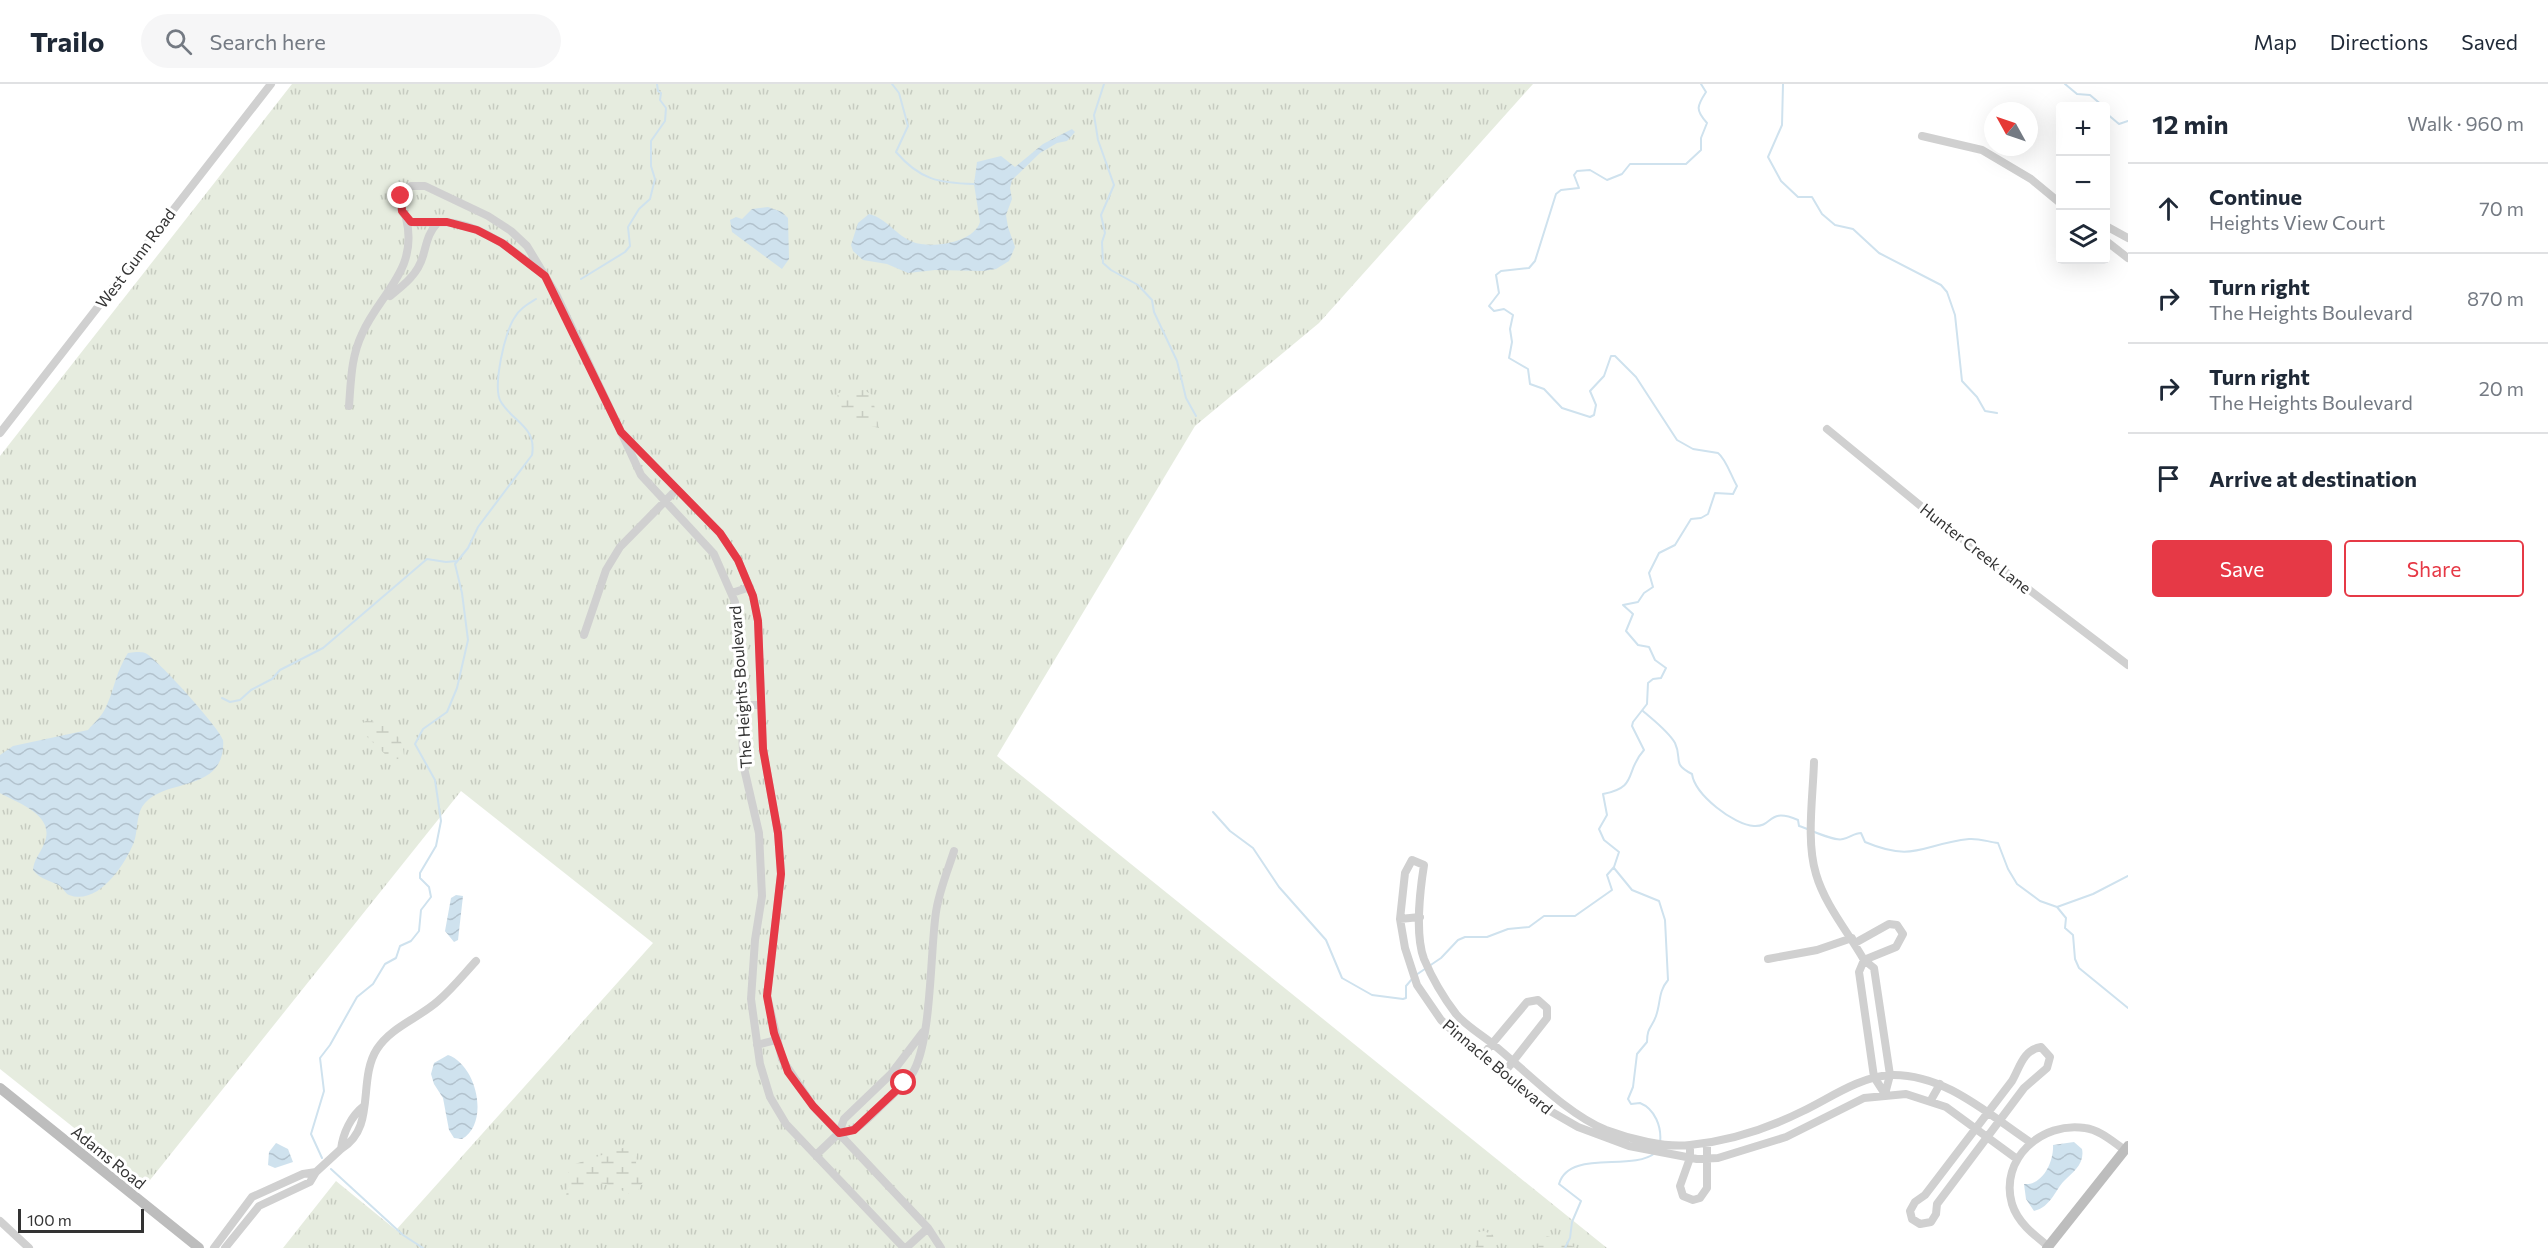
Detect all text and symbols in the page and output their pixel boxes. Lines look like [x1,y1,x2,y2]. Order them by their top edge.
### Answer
search box [141,14,561,68]
text: Trailo [30,24,105,58]
icon: search [162,25,195,58]
text: Search here [210,28,326,55]
text: Map [2254,29,2297,54]
text: Directions [2330,29,2428,54]
text: Saved [2461,29,2518,54]
north arrow [1984,102,2038,156]
map controls [2056,102,2110,264]
button: + [2056,102,2110,156]
text: 12 min [2152,108,2229,139]
text: Walk · 960 m [2407,111,2524,135]
button: − [2056,156,2110,210]
route end [387,182,413,208]
text: Continue [2209,183,2302,210]
icon: ahead [2152,192,2185,225]
text: 70 m [2479,196,2524,220]
street label: West Gunn Road [91,204,179,312]
button: layers [2056,210,2110,264]
text: Heights View Court [2209,210,2385,234]
text: Turn right [2209,273,2310,300]
icon: right [2152,282,2185,315]
text: 870 m [2467,286,2524,310]
text: The Heights Boulevard [2209,300,2413,324]
text: Turn right [2209,363,2310,390]
icon: right [2152,372,2185,405]
text: 20 m [2479,376,2524,400]
text: The Heights Boulevard [2209,390,2413,414]
icon: arrive [2152,462,2185,495]
text: Arrive at destination [2209,465,2417,492]
street label: Hunter Creek Lane [1917,499,2035,597]
button: Save [2152,540,2332,597]
button: Share [2344,540,2524,597]
street label: The Heights Boulevard [725,605,755,769]
street label: Pinnacle Boulevard [1439,1015,1557,1117]
route start [890,1069,916,1095]
street label: Adams Road [68,1121,150,1193]
scale bar [18,1206,144,1234]
text: 100 m [27,1210,72,1229]

